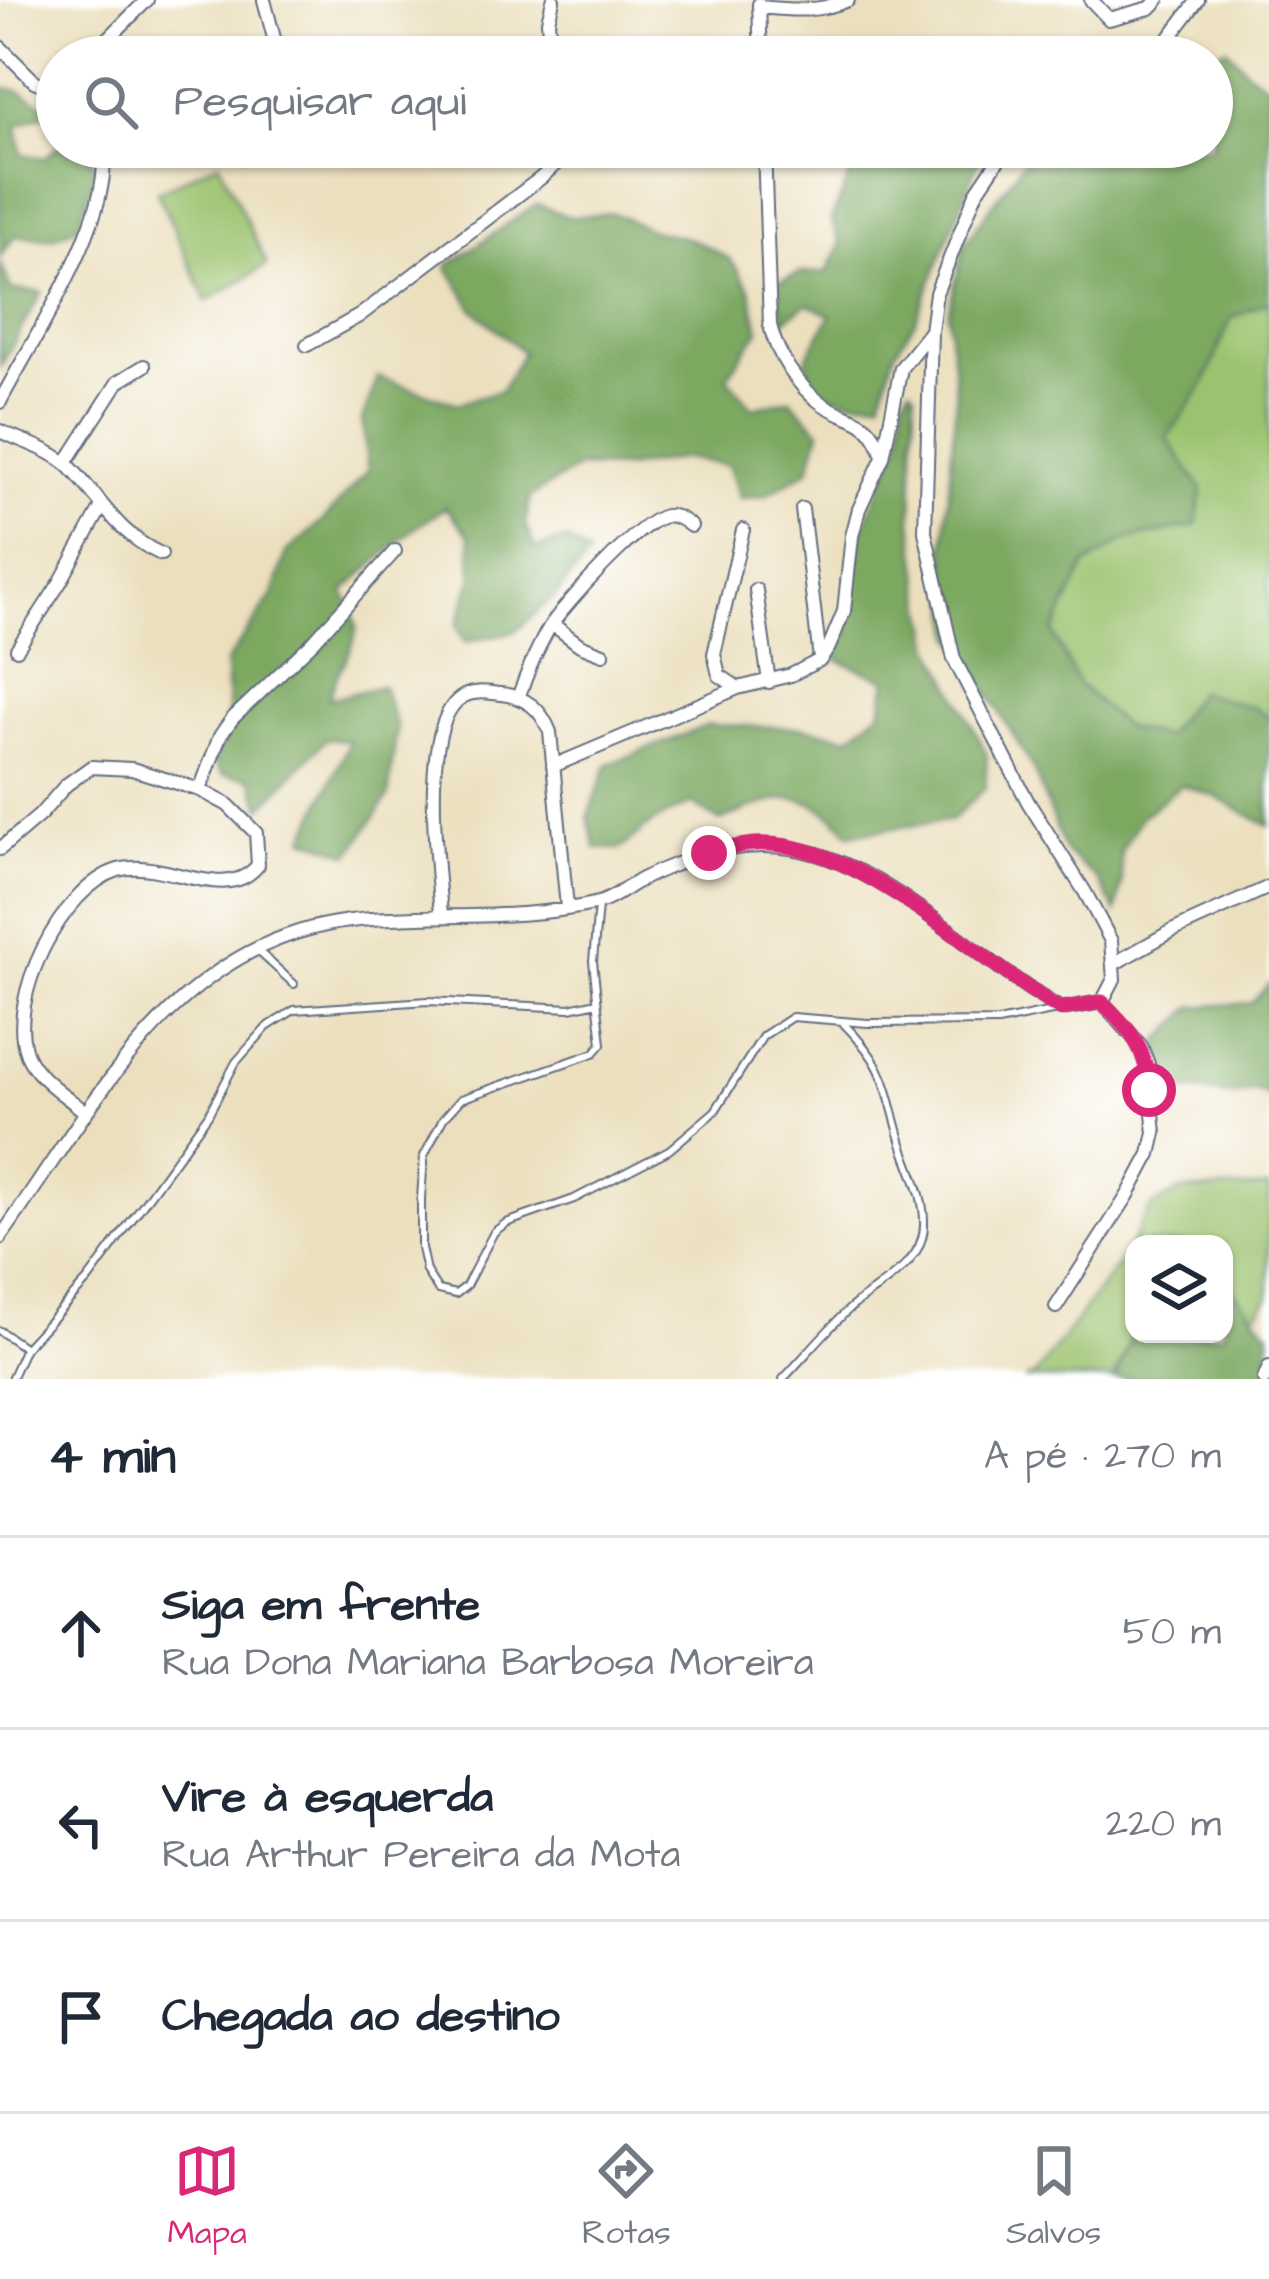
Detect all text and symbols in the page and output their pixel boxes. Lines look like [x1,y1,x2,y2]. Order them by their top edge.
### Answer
search box [36,36,1233,168]
icon: search [78,69,144,135]
text: Pesquisar aqui [174,71,466,133]
route end [682,826,736,880]
route start [1122,1063,1176,1117]
map controls [1125,1235,1233,1343]
button: layers [1125,1235,1233,1343]
text: 4 min [48,1422,176,1493]
text: A pé · 270 m [984,1430,1221,1484]
text: Siga em frente [162,1575,480,1637]
icon: ahead [48,1600,114,1666]
text: 50 m [1123,1606,1221,1660]
text: Rua Dona Mariana Barbosa Moreira [162,1637,814,1691]
text: Vire à esquerda [162,1767,493,1829]
icon: left [48,1792,114,1858]
text: 220 m [1106,1798,1221,1852]
text: Rua Arthur Pereira da Mota [162,1829,680,1883]
icon: arrive [48,1984,114,2050]
text: Chegada ao destino [162,1986,560,2048]
tab: Mapa [168,2138,247,2256]
tab: Rotas [582,2138,671,2256]
tab: Salvos [1006,2138,1101,2256]

